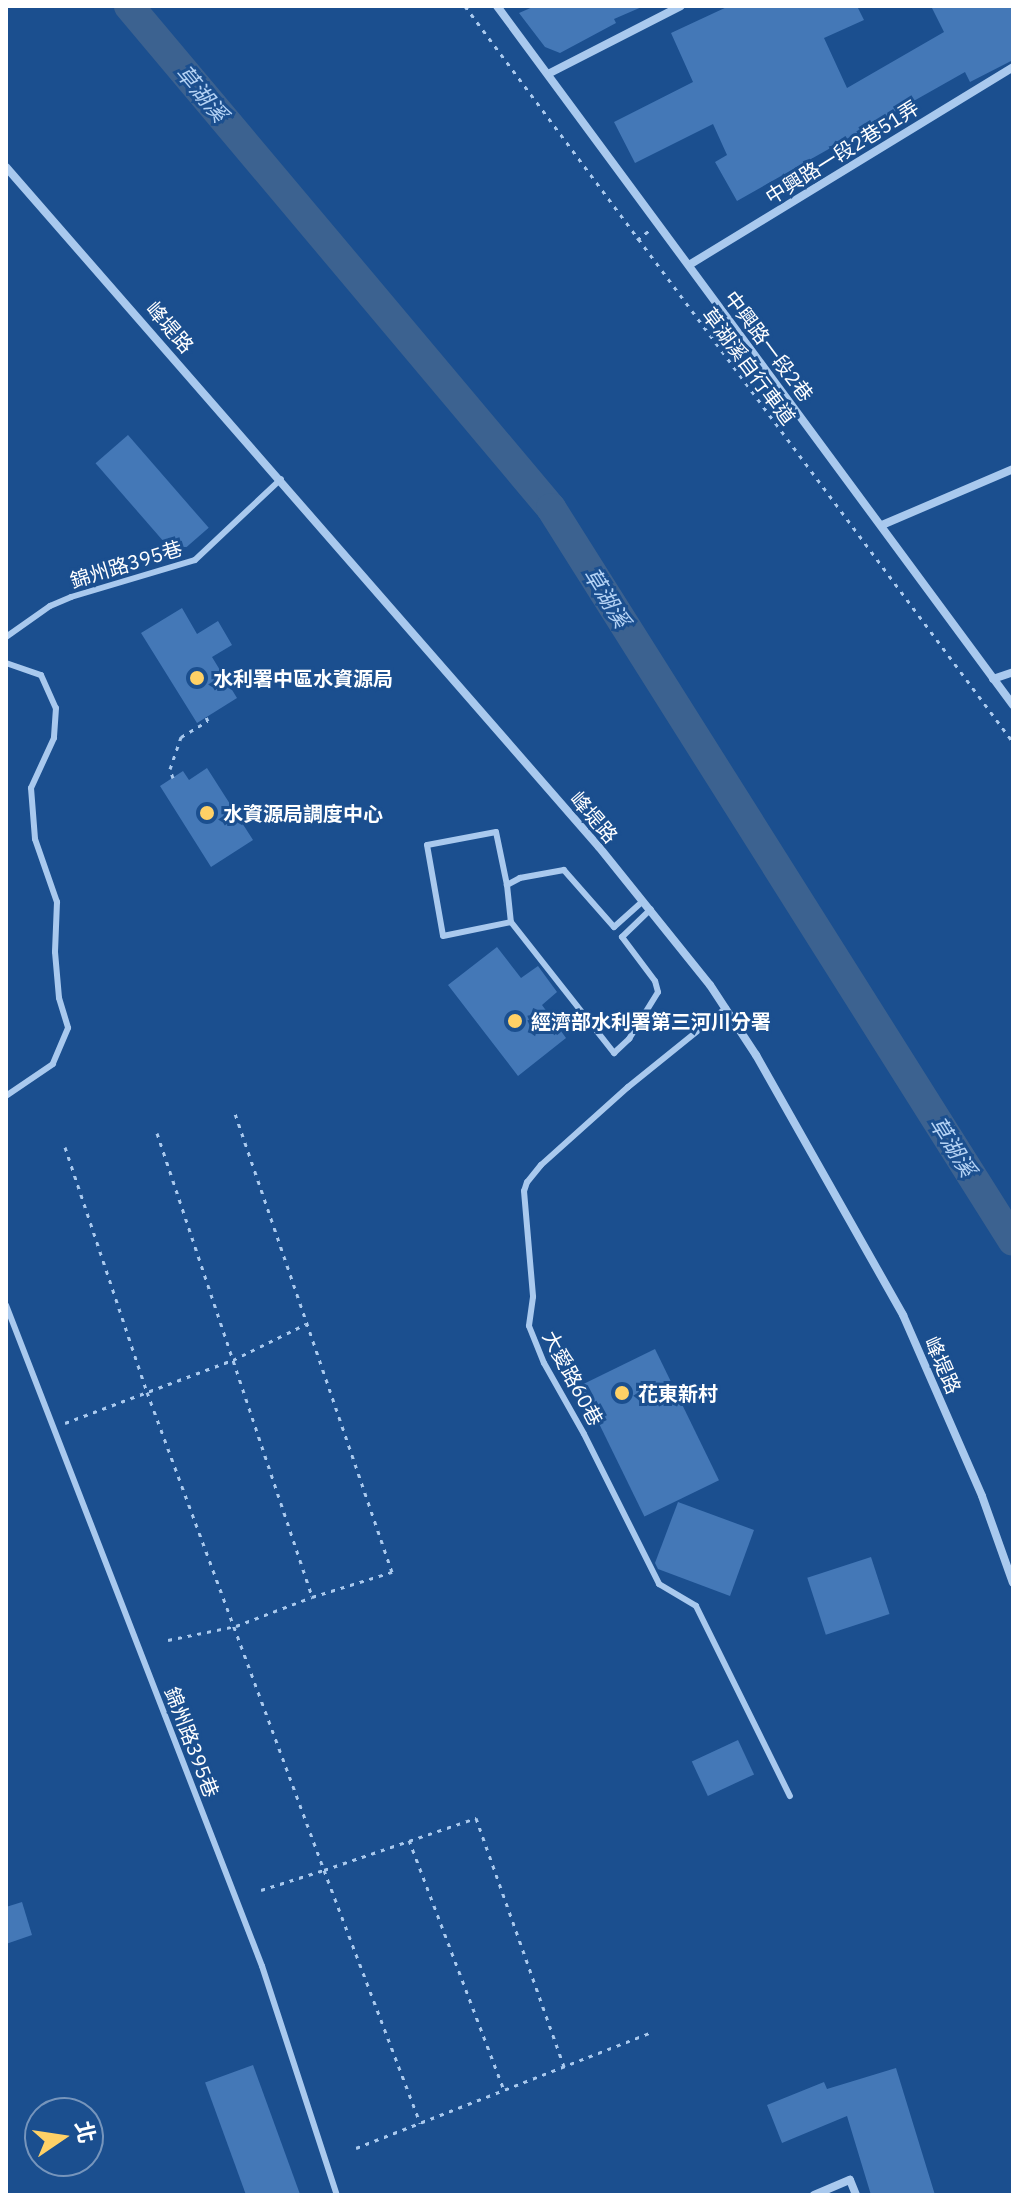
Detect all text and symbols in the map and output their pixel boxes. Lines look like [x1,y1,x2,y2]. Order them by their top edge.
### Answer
water label: 草湖溪 [171,59,233,127]
street label: 中興路一段2巷51弄 [761,95,923,209]
street label: 中興路一段2巷 [720,286,818,406]
street label: 峰堤路 [141,296,199,358]
street label: 草湖溪自行車道 [697,303,801,429]
street label: 錦州路395巷 [67,536,185,592]
water label: 草湖溪 [578,562,636,632]
place label: 水利署中區水資源局 [213,666,393,690]
marker: 水利署中區水資源局 [188,669,206,687]
street label: 峰堤路 [565,786,623,848]
place label: 水資源局調度中心 [223,801,383,825]
marker: 水資源局調度中心 [198,804,216,822]
place label: 經濟部水利署第三河川分署 [531,1009,771,1033]
marker: 經濟部水利署第三河川分署 [506,1012,524,1030]
water label: 草湖溪 [924,1111,982,1181]
street label: 大愛路60巷 [538,1326,608,1430]
street label: 峰堤路 [920,1333,966,1397]
place label: 花東新村 [638,1381,718,1405]
marker: 花東新村 [613,1384,631,1402]
street label: 錦州路395巷 [160,1684,224,1800]
north arrow [24,2097,104,2177]
text: 北 [69,2118,103,2146]

